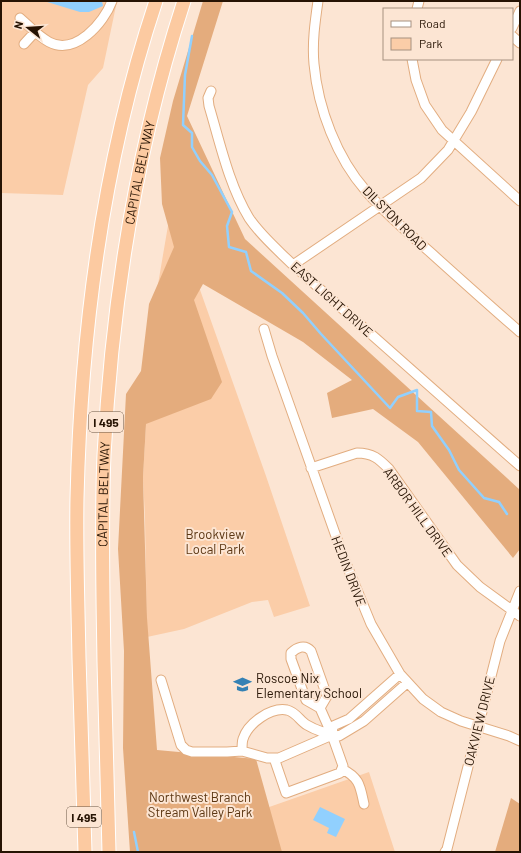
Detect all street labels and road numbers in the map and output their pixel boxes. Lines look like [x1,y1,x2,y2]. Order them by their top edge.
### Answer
street label: CAPITAL BELTWAY [121,119,158,226]
street label: DILSTON ROAD [360,183,430,253]
street label: EAST LIGHT DRIVE [288,258,376,340]
road number: I 495 [89,412,123,432]
street label: CAPITAL BELTWAY [94,441,113,547]
street label: ARBOR HILL DRIVE [380,464,456,560]
street label: HEDIN DRIVE [328,534,370,608]
street label: OAKVIEW DRIVE [460,674,498,767]
road number: I 495 [67,807,101,827]

